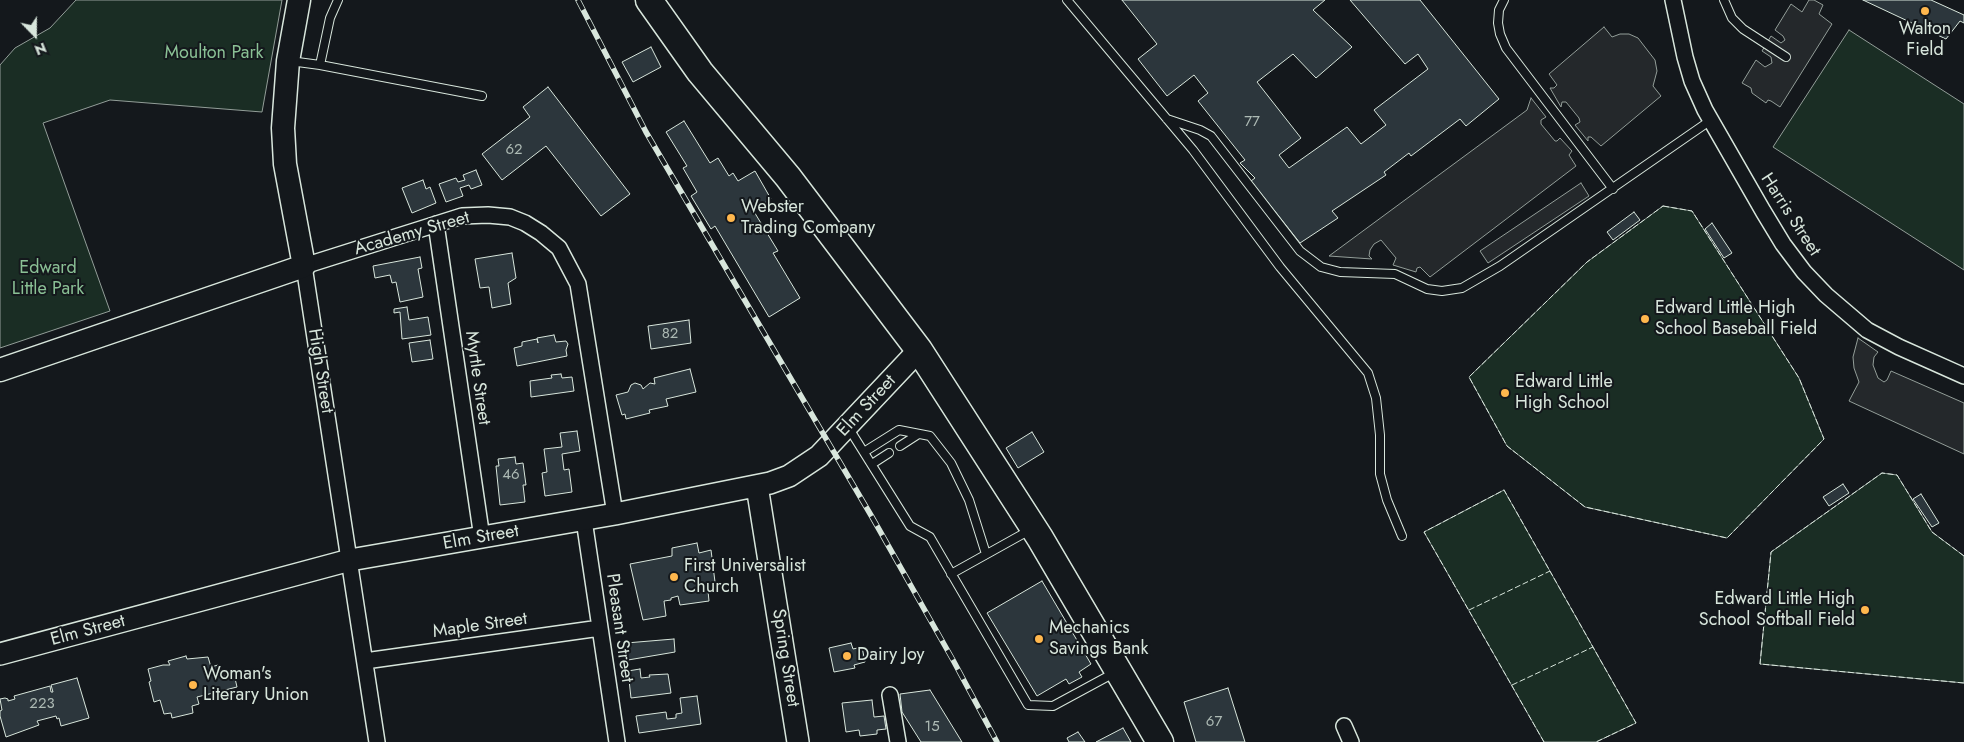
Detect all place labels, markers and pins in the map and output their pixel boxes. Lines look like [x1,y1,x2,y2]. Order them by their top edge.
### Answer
marker: Walton Field [1919,5,1931,17]
place label: Walton Field [1899,19,1951,62]
place label: Webster Trading Company [741,197,875,240]
marker: Webster Trading Company [725,212,737,224]
place label: Edward Little High School Baseball Field [1655,298,1817,340]
marker: Edward Little High School Baseball Field [1639,313,1651,325]
place label: Edward Little High School [1515,372,1613,414]
marker: Edward Little High School [1499,387,1511,399]
place label: First Universalist Church [684,556,806,598]
marker: First Universalist Church [668,571,680,583]
place label: Edward Little High School Softball Field [1699,589,1855,632]
marker: Edward Little High School Softball Field [1859,604,1871,616]
place label: Mechanics Savings Bank [1049,618,1148,660]
marker: Mechanics Savings Bank [1033,633,1045,645]
place label: Dairy Joy [857,645,924,667]
marker: Dairy Joy [841,650,853,662]
place label: Woman's Literary Union [203,664,309,706]
marker: Woman's Literary Union [187,679,199,691]

